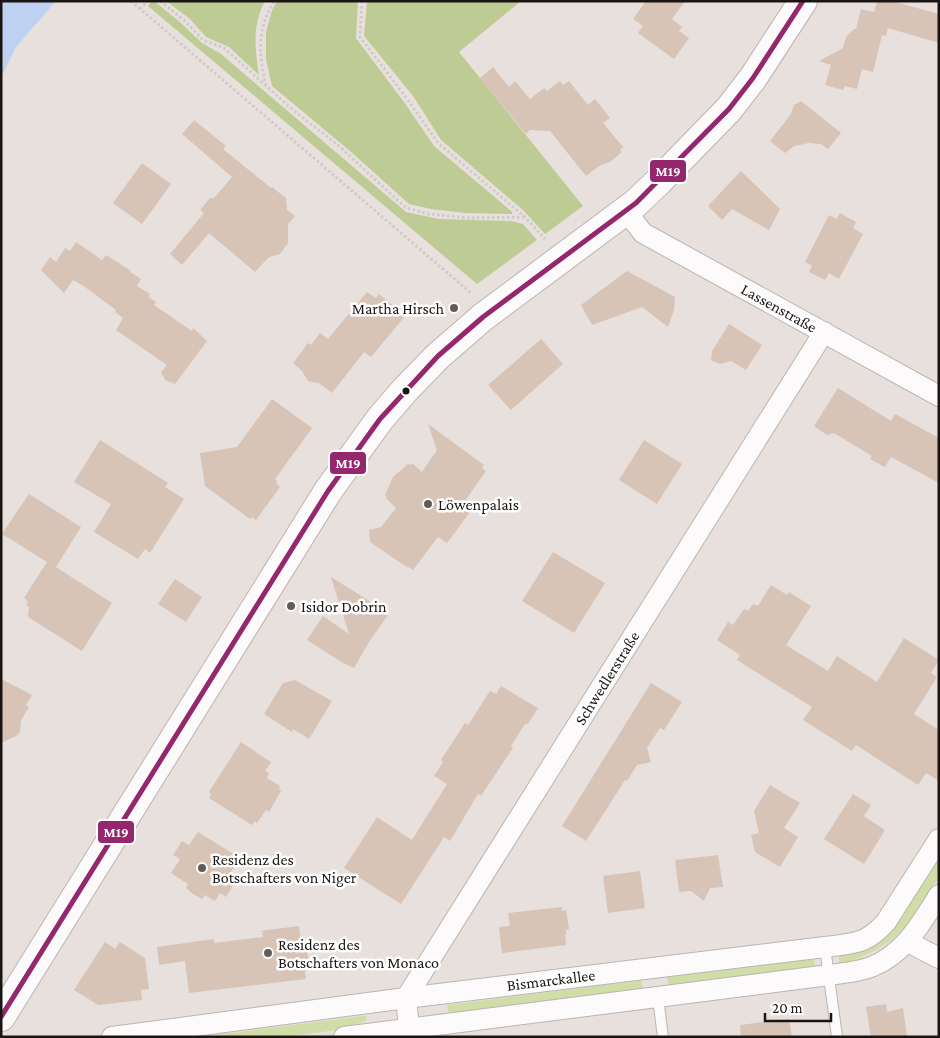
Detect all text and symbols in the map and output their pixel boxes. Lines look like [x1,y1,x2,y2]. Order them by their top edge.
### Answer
line badge: M19 [649,159,687,183]
text: M19 [655,163,681,179]
street label: Lassenstraße [738,280,820,336]
place label: Martha Hirsch [352,300,444,317]
marker: Martha Hirsch [448,302,460,314]
unlabelled marker [401,386,411,396]
line badge: M19 [329,451,367,475]
text: M19 [335,455,361,471]
place label: Löwenpalais [438,496,519,514]
marker: Löwenpalais [422,498,434,510]
place label: Isidor Dobrin [301,598,387,615]
marker: Isidor Dobrin [285,600,297,612]
street label: Schwedlerstraße [571,628,643,728]
line badge: M19 [97,820,135,844]
text: M19 [103,824,129,840]
place label: Residenz des Botschafters von Niger [212,851,357,887]
marker: Residenz des Botschafters von Niger [196,862,208,874]
place label: Residenz des Botschafters von Monaco [278,936,439,971]
marker: Residenz des Botschafters von Monaco [262,947,274,959]
street label: Bismarckallee [506,966,596,994]
scale bar [765,990,831,1022]
text: 20 m [772,1000,803,1016]

